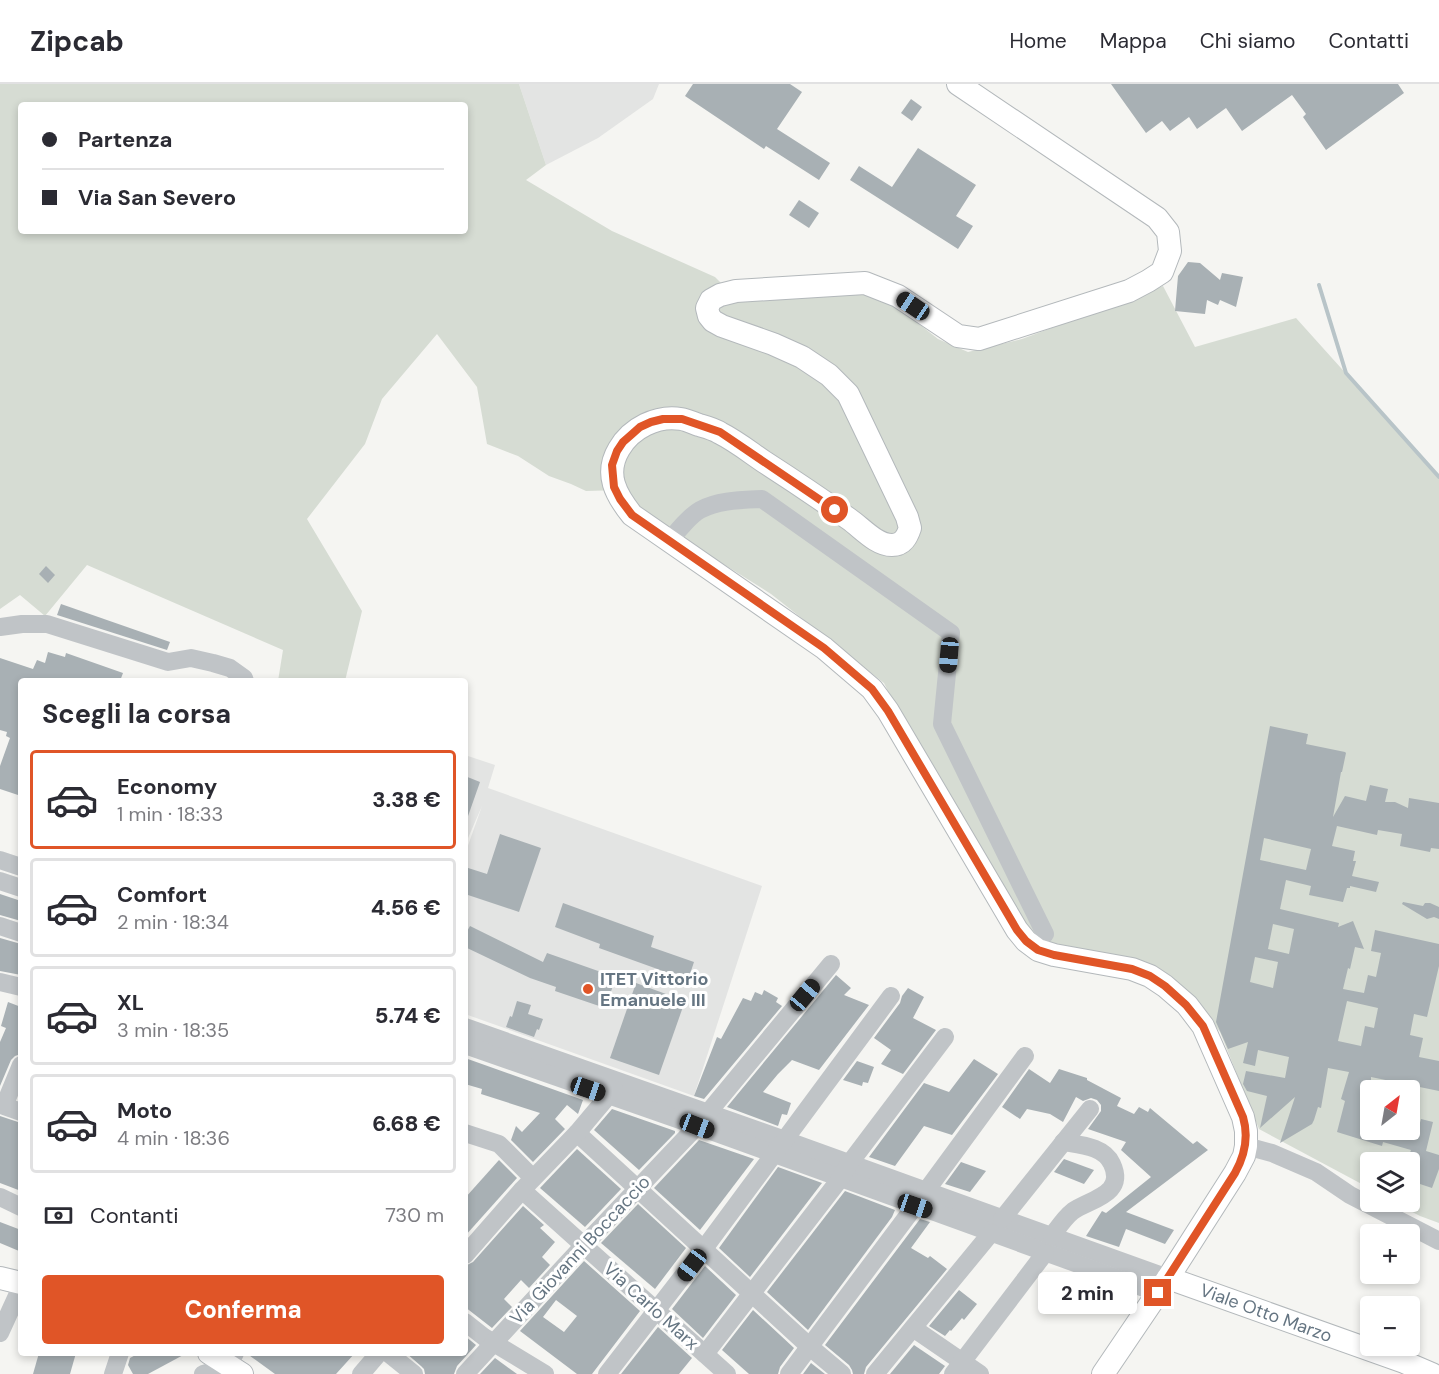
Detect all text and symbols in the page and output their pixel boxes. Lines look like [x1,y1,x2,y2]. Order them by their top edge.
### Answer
text: Zipcab [30,23,124,60]
text: Home [1009,27,1067,55]
text: Mappa [1100,27,1167,55]
text: Chi siamo [1200,27,1296,55]
text: Contatti [1329,27,1409,55]
text: Partenza [78,125,172,154]
text: Via San Severo [78,183,236,212]
car [893,288,933,324]
route start [821,496,848,523]
car [938,636,960,674]
text: Scegli la corsa [42,696,231,731]
text: Economy [117,772,217,801]
icon: car [45,773,99,827]
text: 3.38 € [372,785,441,814]
text: 1 min · 18:33 [117,801,223,827]
text: Comfort [117,880,207,909]
icon: car [45,881,99,935]
text: 4.56 € [371,893,441,922]
text: 2 min · 18:34 [117,909,229,935]
place label: ITET Vittorio Emanuele III [600,967,708,1012]
car [787,975,823,1015]
marker: ITET Vittorio Emanuele III [581,982,595,996]
text: XL [117,988,144,1017]
icon: car [45,989,99,1043]
text: 5.74 € [375,1001,441,1030]
text: 3 min · 18:35 [117,1017,229,1043]
car [568,1075,608,1103]
north arrow [1360,1080,1420,1140]
map controls [1360,1080,1420,1356]
text: Moto [117,1096,172,1125]
icon: car [45,1097,99,1151]
text: 6.68 € [372,1109,441,1138]
car [677,1111,717,1141]
text: 4 min · 18:36 [117,1125,230,1151]
button: layers [1360,1152,1420,1212]
street label: Via Giovanni Boccaccio [505,1170,655,1330]
car [895,1192,935,1220]
icon: cash [42,1199,75,1232]
text: Contanti [90,1201,179,1230]
text: 730 m [385,1202,444,1228]
button: + [1360,1224,1420,1284]
car [674,1245,710,1285]
street label: Via Carlo Marx [598,1257,704,1355]
callout: 2 min [1038,1272,1137,1314]
button: Conferma [42,1275,444,1344]
street label: Viale Otto Marzo [1197,1278,1335,1348]
route end [1144,1279,1171,1306]
text: 2 min [1061,1280,1114,1306]
button: − [1360,1296,1420,1356]

